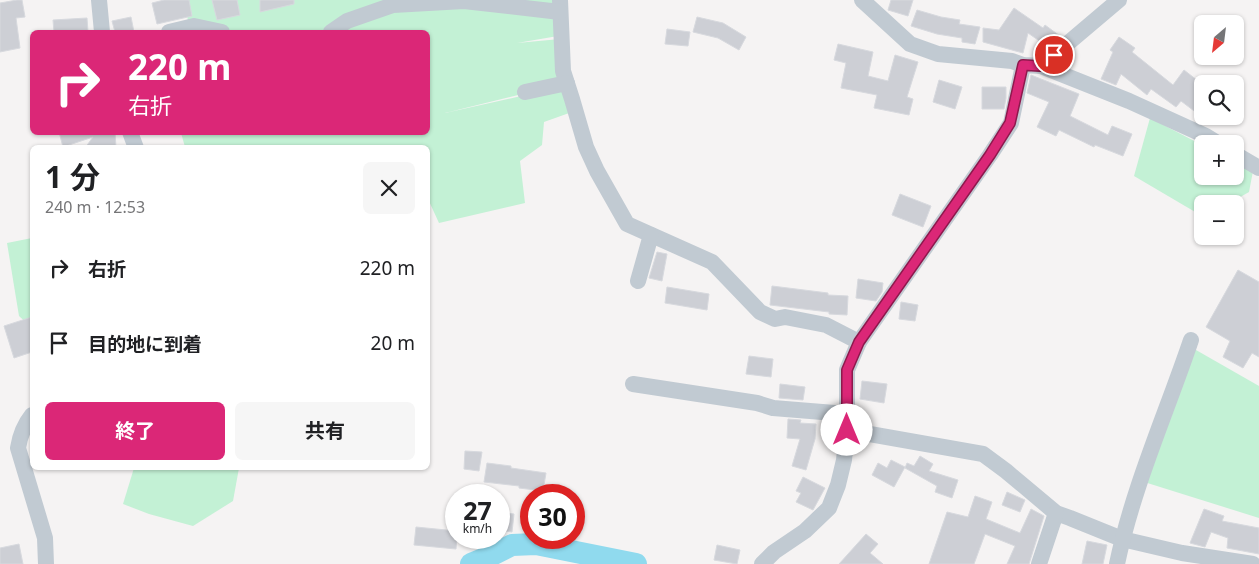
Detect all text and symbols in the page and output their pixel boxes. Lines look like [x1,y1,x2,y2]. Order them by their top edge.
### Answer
north arrow [1194,15,1244,65]
map controls [1194,15,1244,245]
pin [1033,34,1075,76]
icon: arrive [1040,41,1068,69]
text: 220 m [128,43,231,90]
icon: right [45,50,110,115]
button: search [1194,75,1244,125]
text: 右折 [128,90,172,120]
button: + [1194,135,1244,185]
text: 1 分 [45,156,100,197]
button: close [363,162,415,214]
button: − [1194,195,1244,245]
text: 240 m · 12:53 [45,196,145,218]
icon: right [45,254,73,282]
text: 220 m [360,255,415,281]
text: 右折 [88,256,126,282]
icon: arrive [45,329,73,357]
text: 20 m [371,330,415,356]
text: 目的地に到着 [88,331,202,357]
button: 終了 [45,402,225,460]
button: 共有 [235,402,415,460]
position arrow [820,403,872,455]
speed limit sign: 30 [520,484,585,549]
text: 27 [463,493,492,527]
text: km/h [463,520,492,537]

